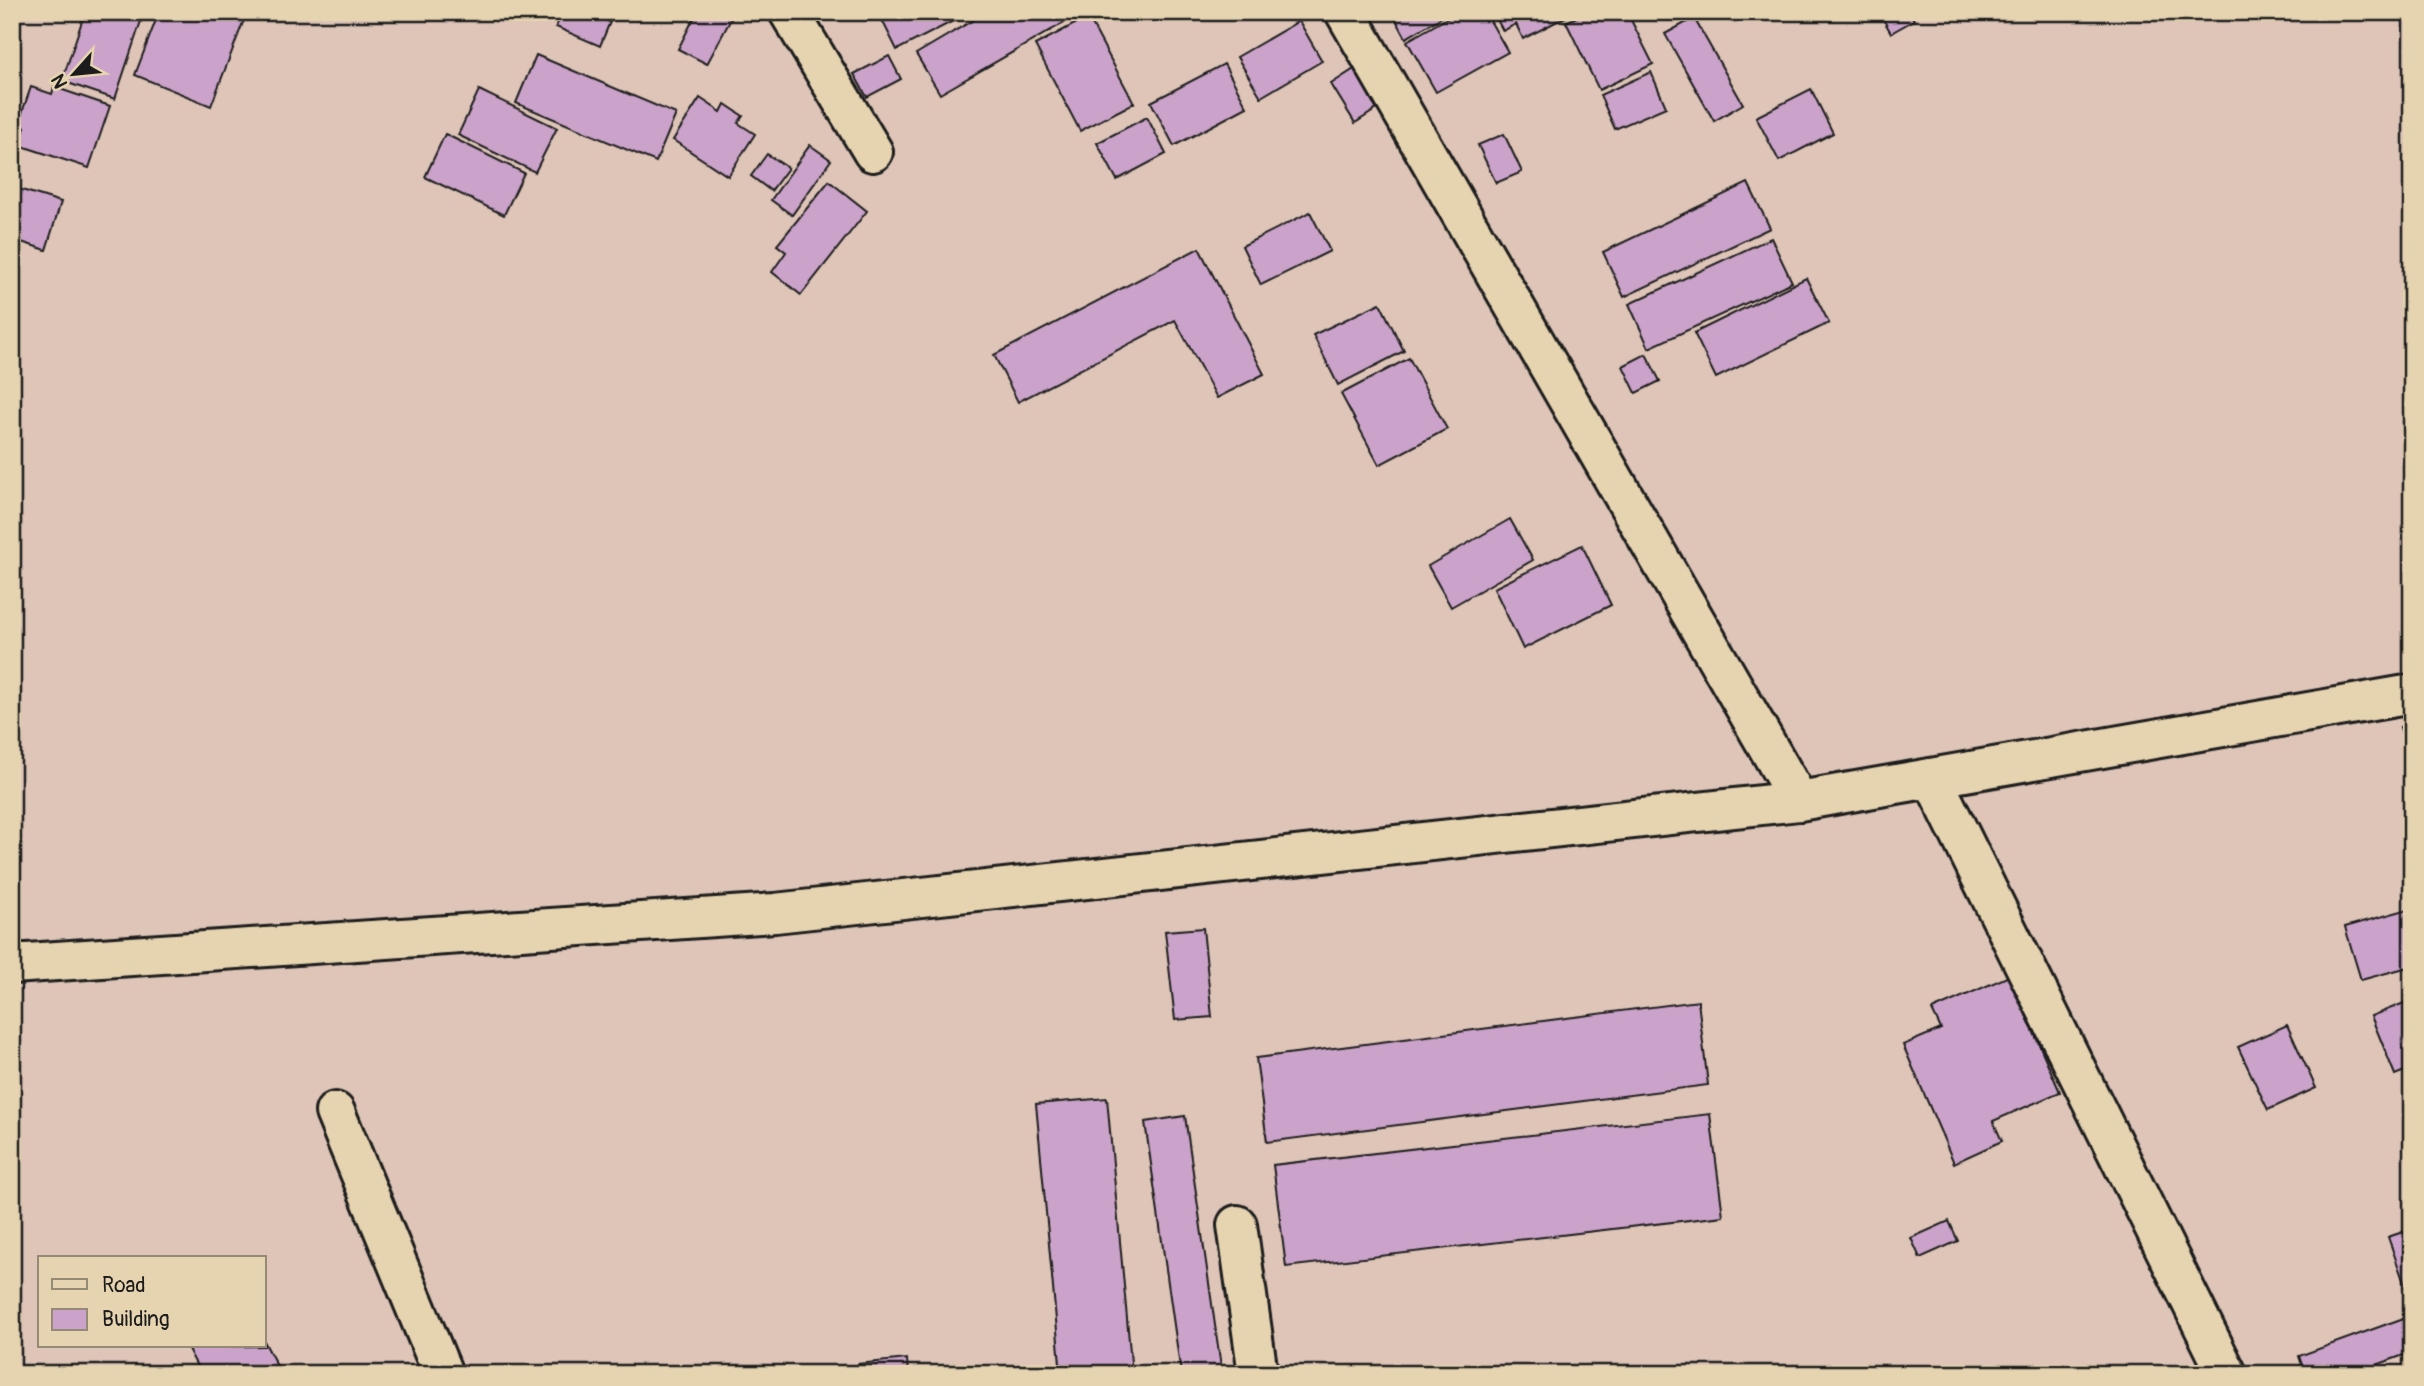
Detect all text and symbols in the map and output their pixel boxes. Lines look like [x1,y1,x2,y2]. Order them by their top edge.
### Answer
north arrow [38,38,108,108]
text: N [46,70,73,92]
legend [38,1256,266,1348]
text: Road [102,1272,146,1299]
text: Building [102,1306,169,1333]

